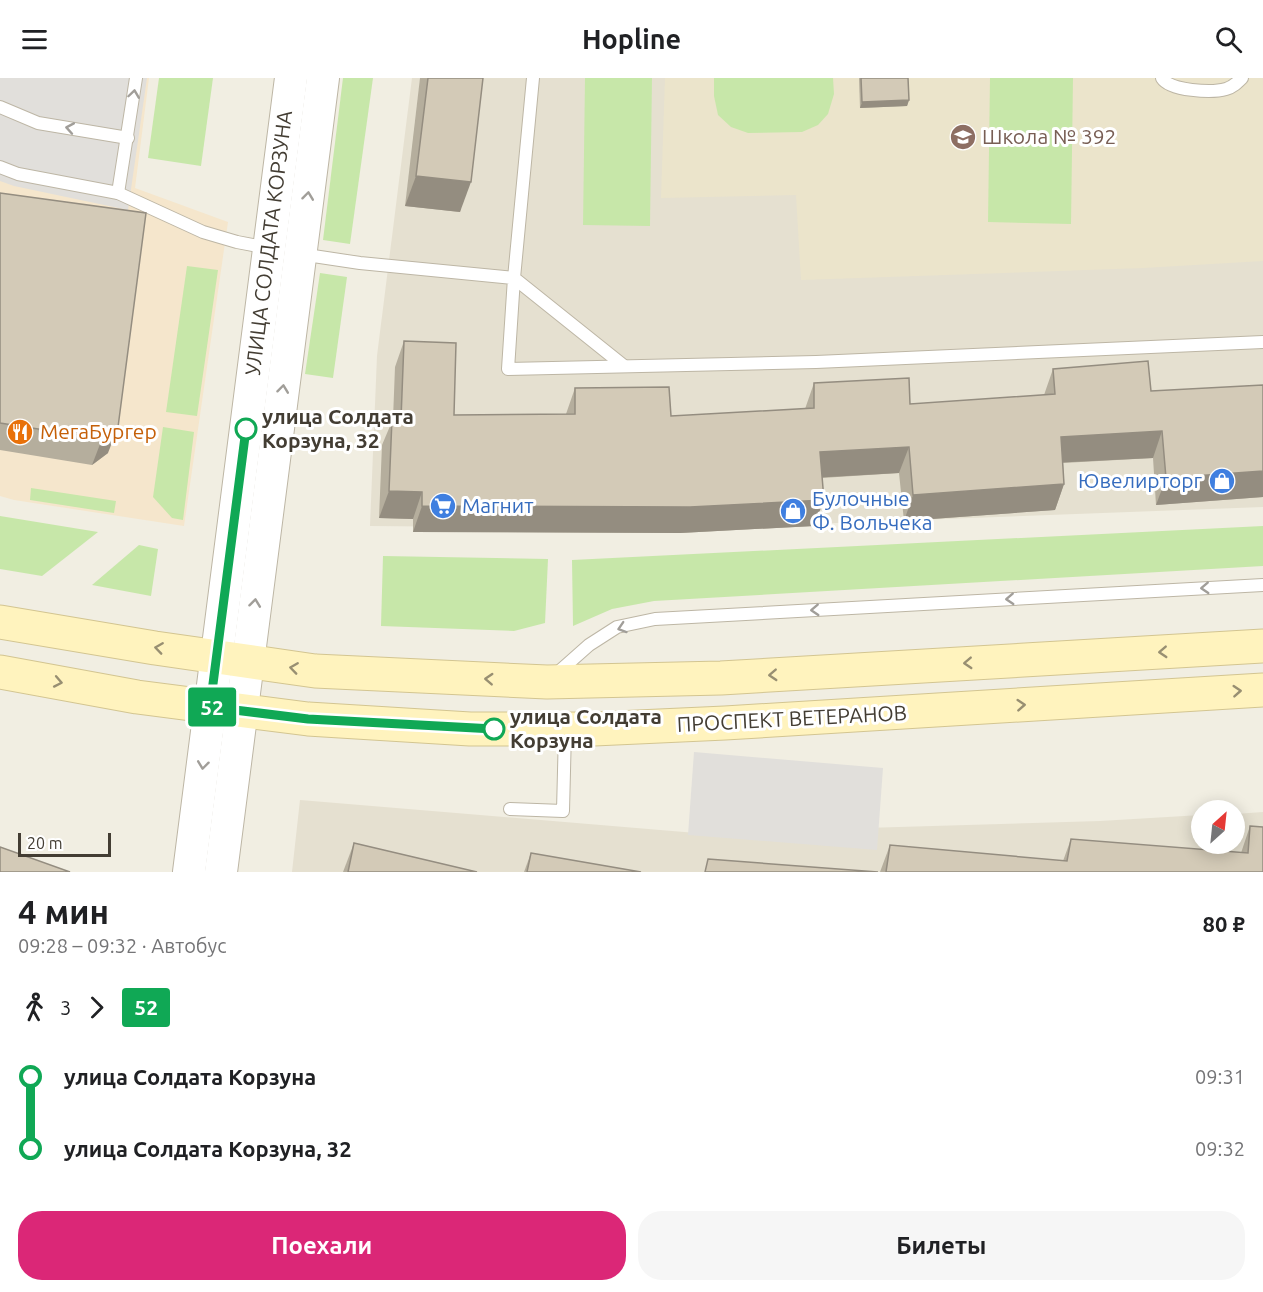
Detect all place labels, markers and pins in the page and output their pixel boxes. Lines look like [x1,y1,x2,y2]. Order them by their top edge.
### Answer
school or university icon: Школа № 392 [948,122,978,152]
place label: Школа № 392 [982,124,1116,148]
place label: улица Солдата Корзуна, 32 [262,404,414,452]
restaurant icon: МегаБургер [5,417,35,447]
marker: улица Солдата Корзуна, 32 [235,418,257,440]
place label: МегаБургер [40,419,157,443]
shop icon: Ювелирторг [1207,466,1237,496]
place label: Ювелирторг [1078,468,1203,492]
place label: Булочные Ф. Вольчека [812,486,933,534]
supermarket icon: Магнит [428,491,458,521]
place label: Магнит [462,493,534,517]
shop icon: Булочные Ф. Вольчека [778,496,808,526]
place label: улица Солдата Корзуна [510,704,662,752]
marker: улица Солдата Корзуна [483,718,505,740]

